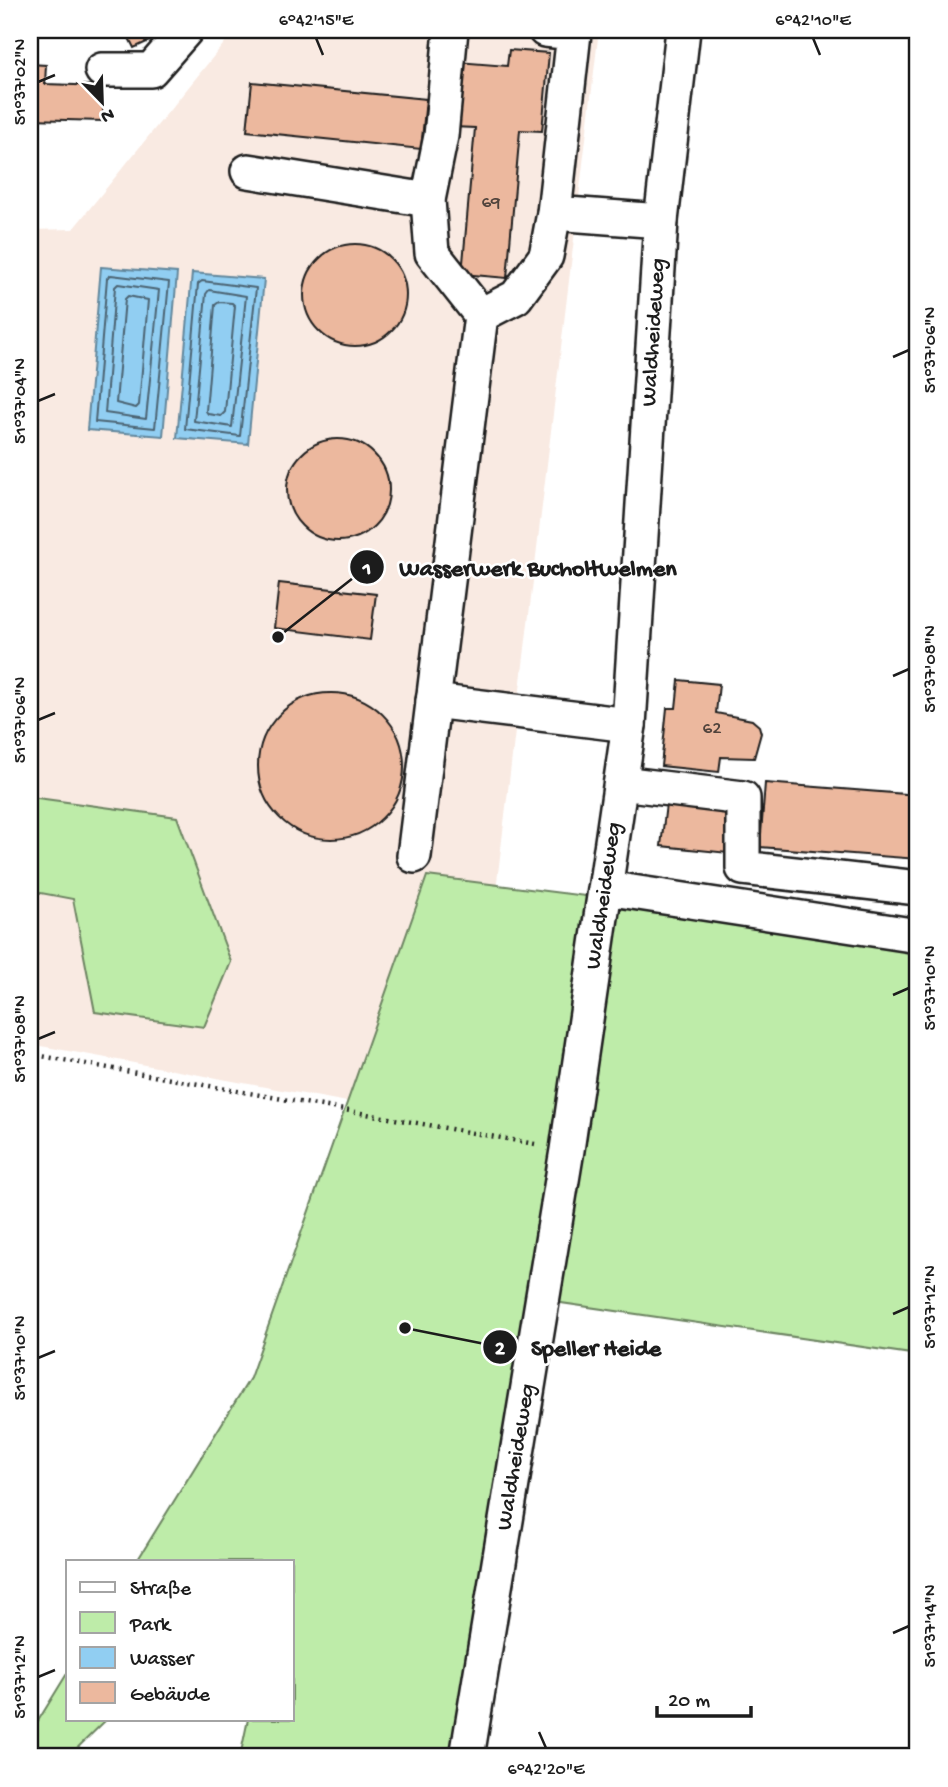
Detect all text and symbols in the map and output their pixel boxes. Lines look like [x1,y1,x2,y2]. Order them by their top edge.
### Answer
text: 6°42'15"E [279,11,354,32]
text: 6°42'10"E [775,11,851,32]
text: 51°37'02"N [11,39,32,125]
north arrow [66,66,136,136]
text: N [97,101,117,127]
house number: 69 [481,192,501,215]
street label: Waldheideweg [636,258,672,407]
text: 51°37'06"N [921,307,942,393]
text: 51°37'04"N [11,358,32,444]
callout: Wasserwerk Bucholtwelmen [350,544,690,589]
text: Wasserwerk Bucholtwelmen [398,556,677,585]
text: 1 [362,558,371,583]
text: 51°37'08"N [921,625,942,713]
text: 51°37'06"N [11,677,32,763]
house number: 62 [703,718,721,741]
street label: Waldheideweg [580,821,628,971]
text: 51°37'10"N [921,946,942,1030]
text: 51°37'08"N [11,995,32,1083]
text: 51°37'12"N [921,1265,942,1349]
text: 51°37'10"N [11,1316,32,1400]
callout: Speller Heide [482,1324,675,1369]
text: Speller Heide [531,1336,663,1365]
text: 2 [495,1338,506,1363]
street label: Waldheideweg [491,1382,542,1532]
legend [66,1560,294,1720]
text: Straße [130,1578,192,1603]
text: 51°37'14"N [921,1584,942,1668]
text: Park [129,1614,173,1639]
text: 51°37'12"N [11,1635,32,1719]
text: Wasser [130,1648,195,1673]
scale bar [657,1675,752,1719]
text: Gebäude [130,1684,211,1709]
text: 20 m [668,1690,710,1715]
text: 6°42'20"E [508,1760,585,1781]

